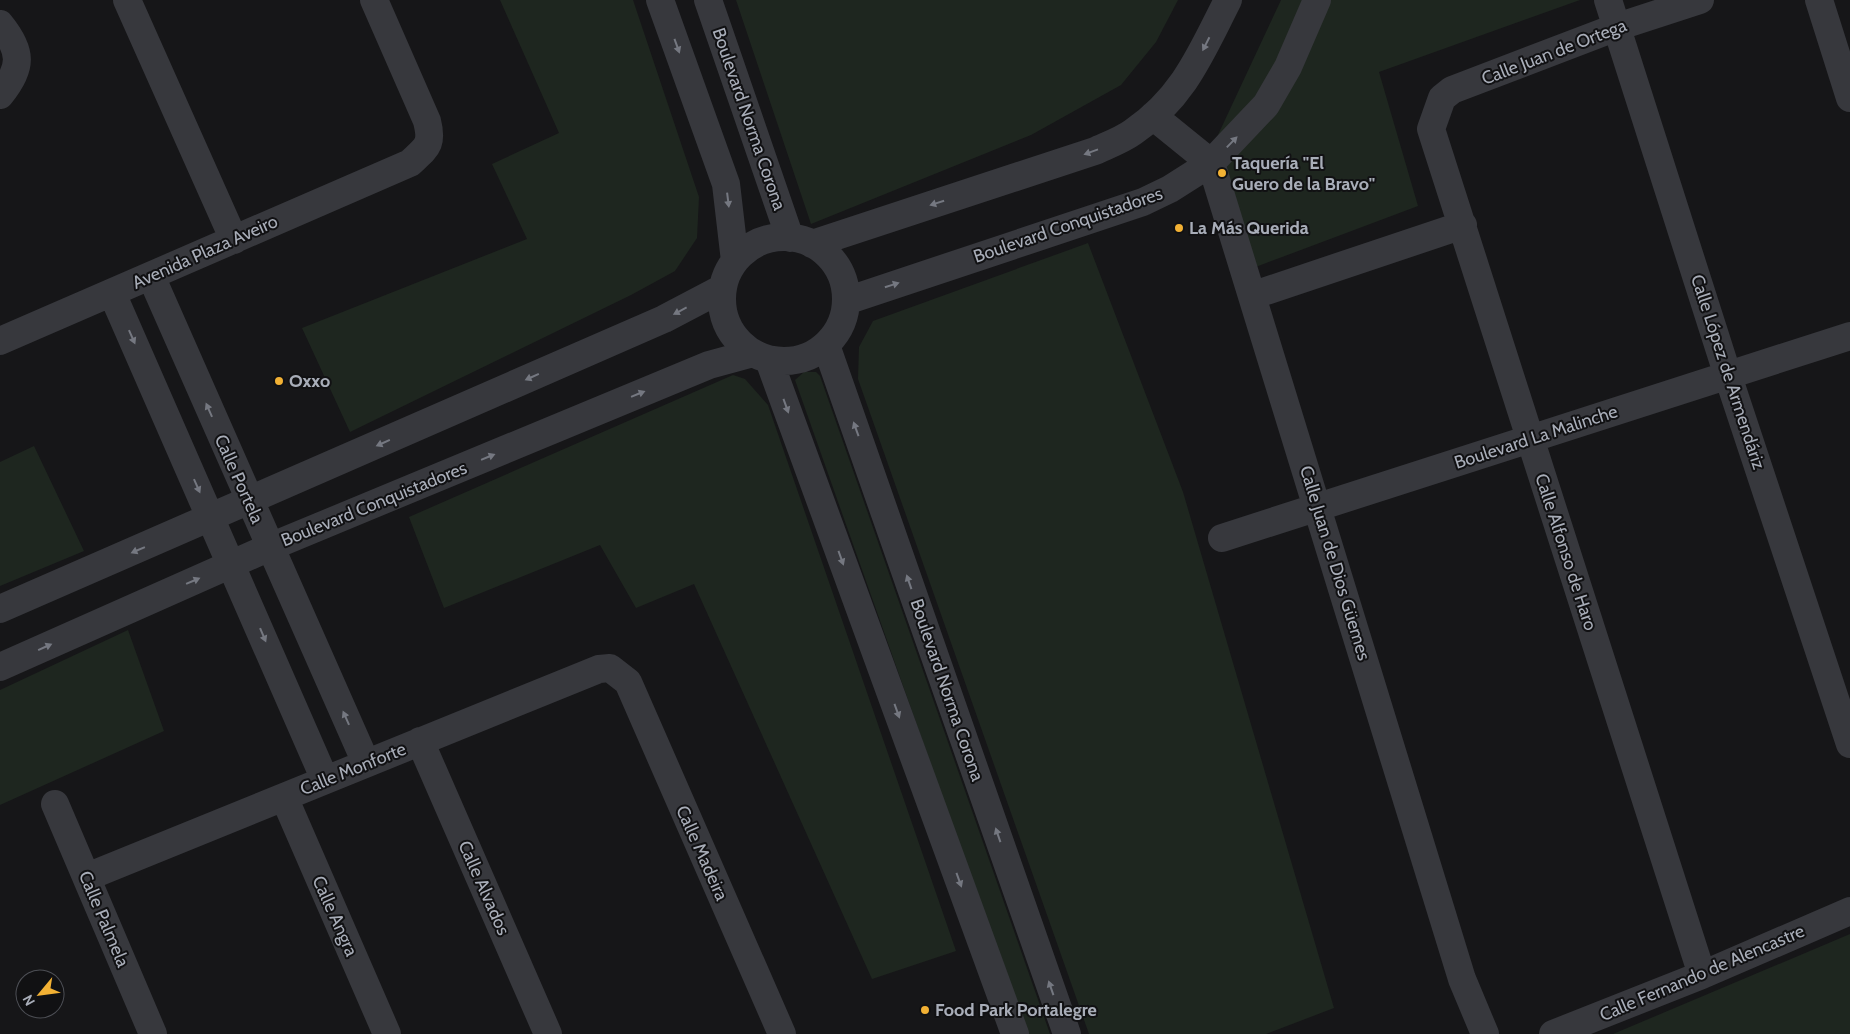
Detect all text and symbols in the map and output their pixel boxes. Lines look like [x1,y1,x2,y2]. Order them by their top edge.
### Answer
street label: Calle Juan de Ortega [1478,14,1630,90]
street label: Boulevard Norma Corona [707,25,791,213]
one-way arrow [1202,37,1210,51]
one-way arrow [673,39,681,54]
one-way arrow [1226,136,1238,148]
one-way arrow [1084,149,1099,156]
place label: Taquería "El Guero de la Bravo" [1232,152,1375,195]
marker: Taquería "El Guero de la Bravo" [1216,167,1228,179]
street label: Boulevard Conquistadores [971,182,1165,268]
one-way arrow [724,192,732,208]
one-way arrow [929,199,944,207]
street label: Avenida Plaza Aveiro [129,210,281,294]
place label: La Más Querida [1189,217,1309,239]
marker: La Más Querida [1173,222,1185,234]
street label: Calle López de Armendáriz [1686,272,1770,473]
one-way arrow [885,281,900,289]
one-way arrow [673,307,687,315]
one-way arrow [128,330,136,344]
place label: Oxxo [289,370,330,392]
one-way arrow [525,374,539,382]
marker: Oxxo [273,375,285,387]
one-way arrow [631,390,645,398]
one-way arrow [783,398,790,413]
street label: Boulevard La Malinche [1452,400,1620,474]
one-way arrow [205,403,213,417]
one-way arrow [852,421,859,436]
street label: Calle Portela [210,431,269,527]
one-way arrow [376,439,390,447]
one-way arrow [481,452,495,460]
street label: Boulevard Conquistadores [278,457,470,551]
street label: Calle Juan de Dios Güemes [1295,463,1375,663]
street label: Calle Alfonso de Haro [1530,471,1602,633]
one-way arrow [193,479,201,493]
one-way arrow [130,546,145,554]
one-way arrow [838,551,845,566]
one-way arrow [905,574,913,589]
one-way arrow [186,577,200,585]
street label: Boulevard Norma Corona [905,596,989,784]
one-way arrow [259,628,267,642]
one-way arrow [38,643,52,651]
one-way arrow [893,704,901,719]
one-way arrow [342,711,350,725]
street label: Calle Monforte [297,738,409,800]
street label: Calle Madeira [671,802,733,904]
one-way arrow [994,827,1001,842]
street label: Calle Alvados [453,837,515,939]
street label: Calle Palmela [74,868,134,971]
street label: Calle Angra [308,872,363,960]
one-way arrow [955,873,963,888]
street label: Calle Fernando de Alencastre [1596,920,1808,1026]
north arrow [15,969,65,1019]
one-way arrow [1047,980,1055,995]
text: N [18,992,39,1009]
place label: Food Park Portalegre [935,999,1097,1021]
marker: Food Park Portalegre [919,1004,931,1016]

